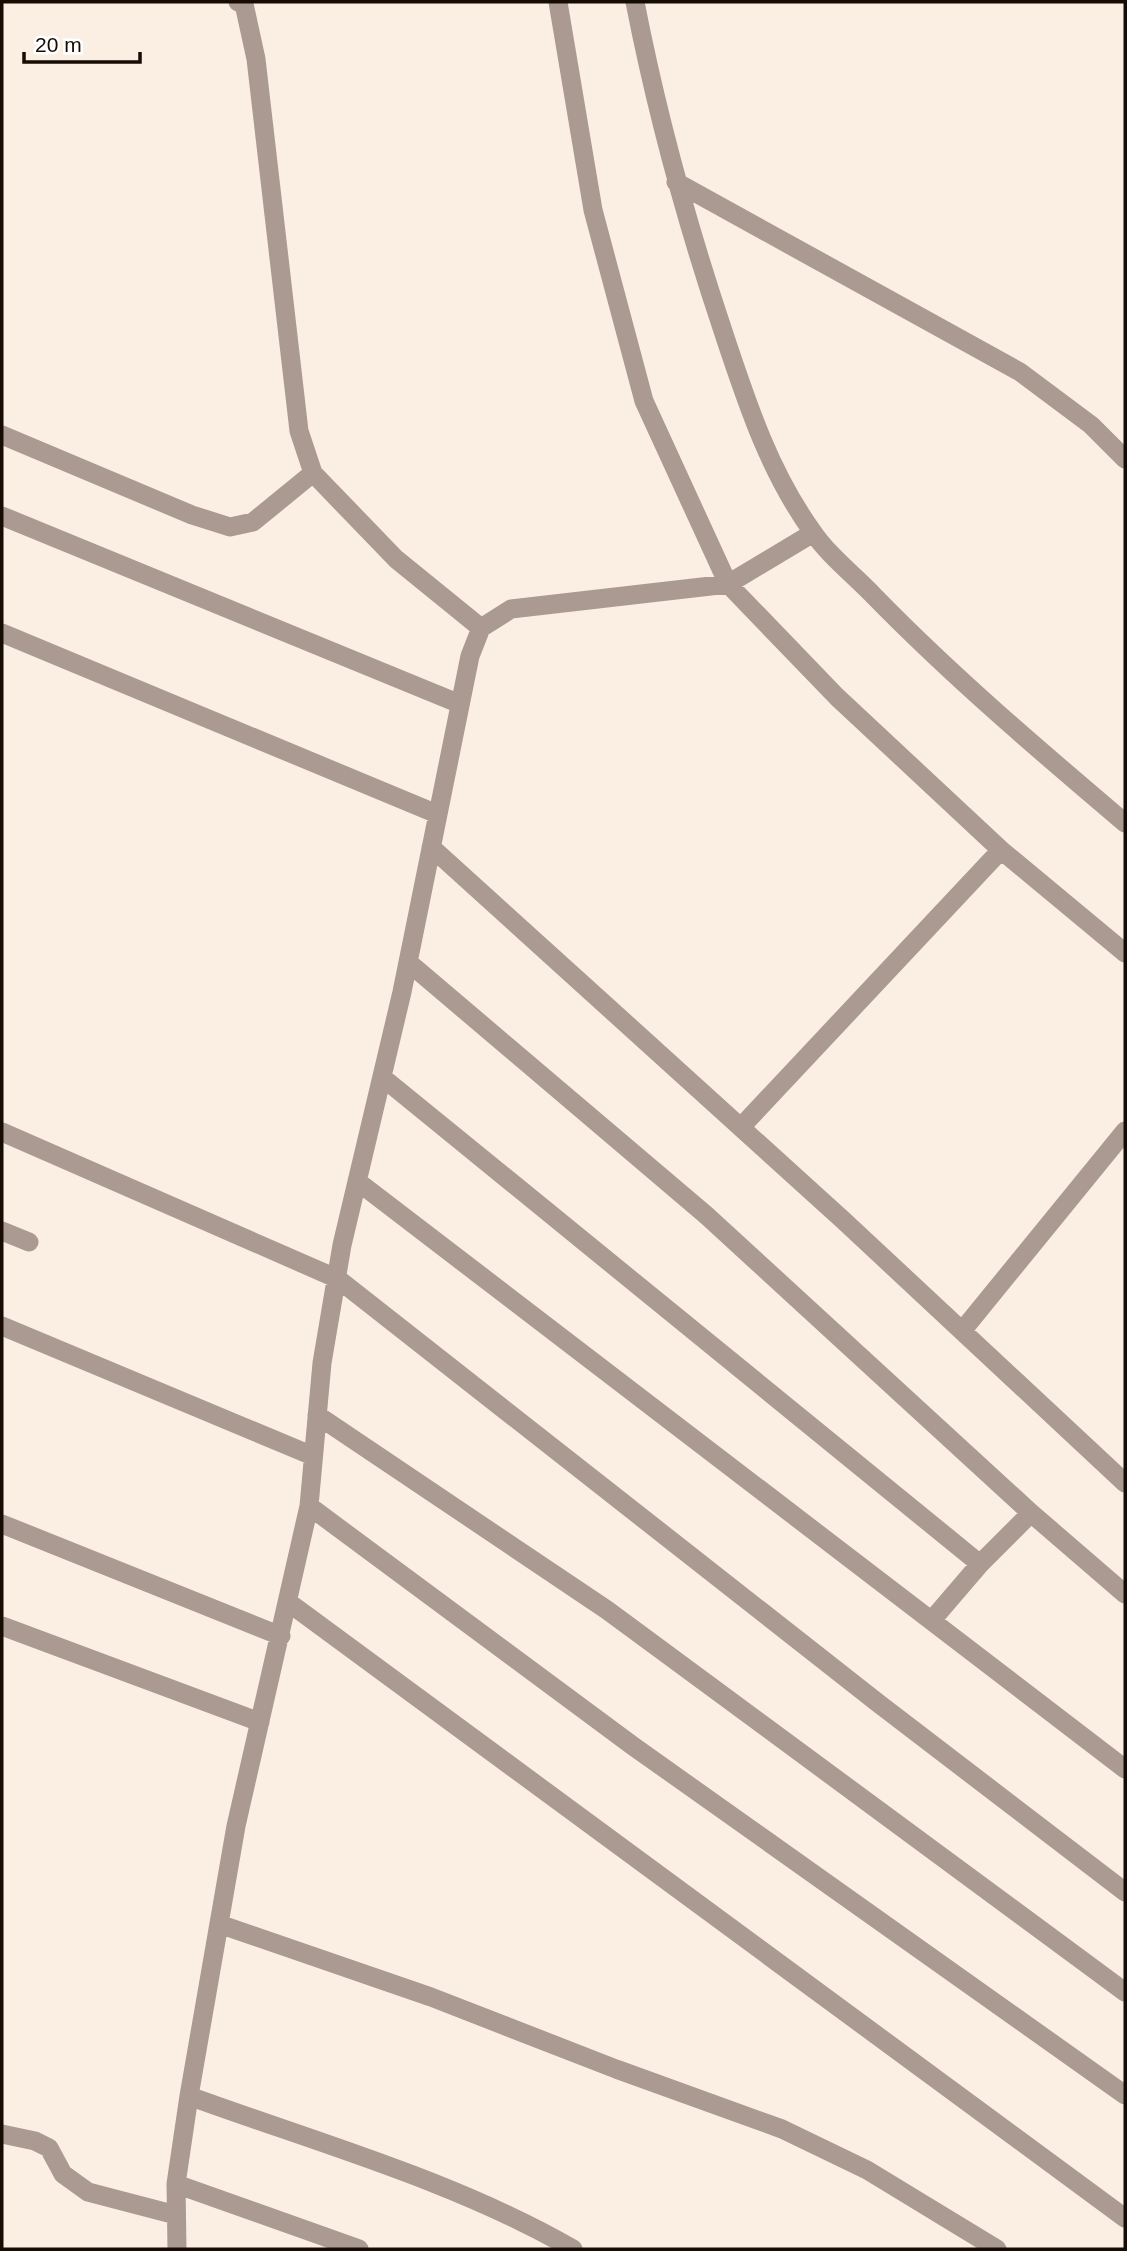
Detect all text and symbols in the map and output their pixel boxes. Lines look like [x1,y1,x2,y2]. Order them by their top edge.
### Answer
scale bar [24,21,140,65]
text: 20 m [35,33,82,56]

